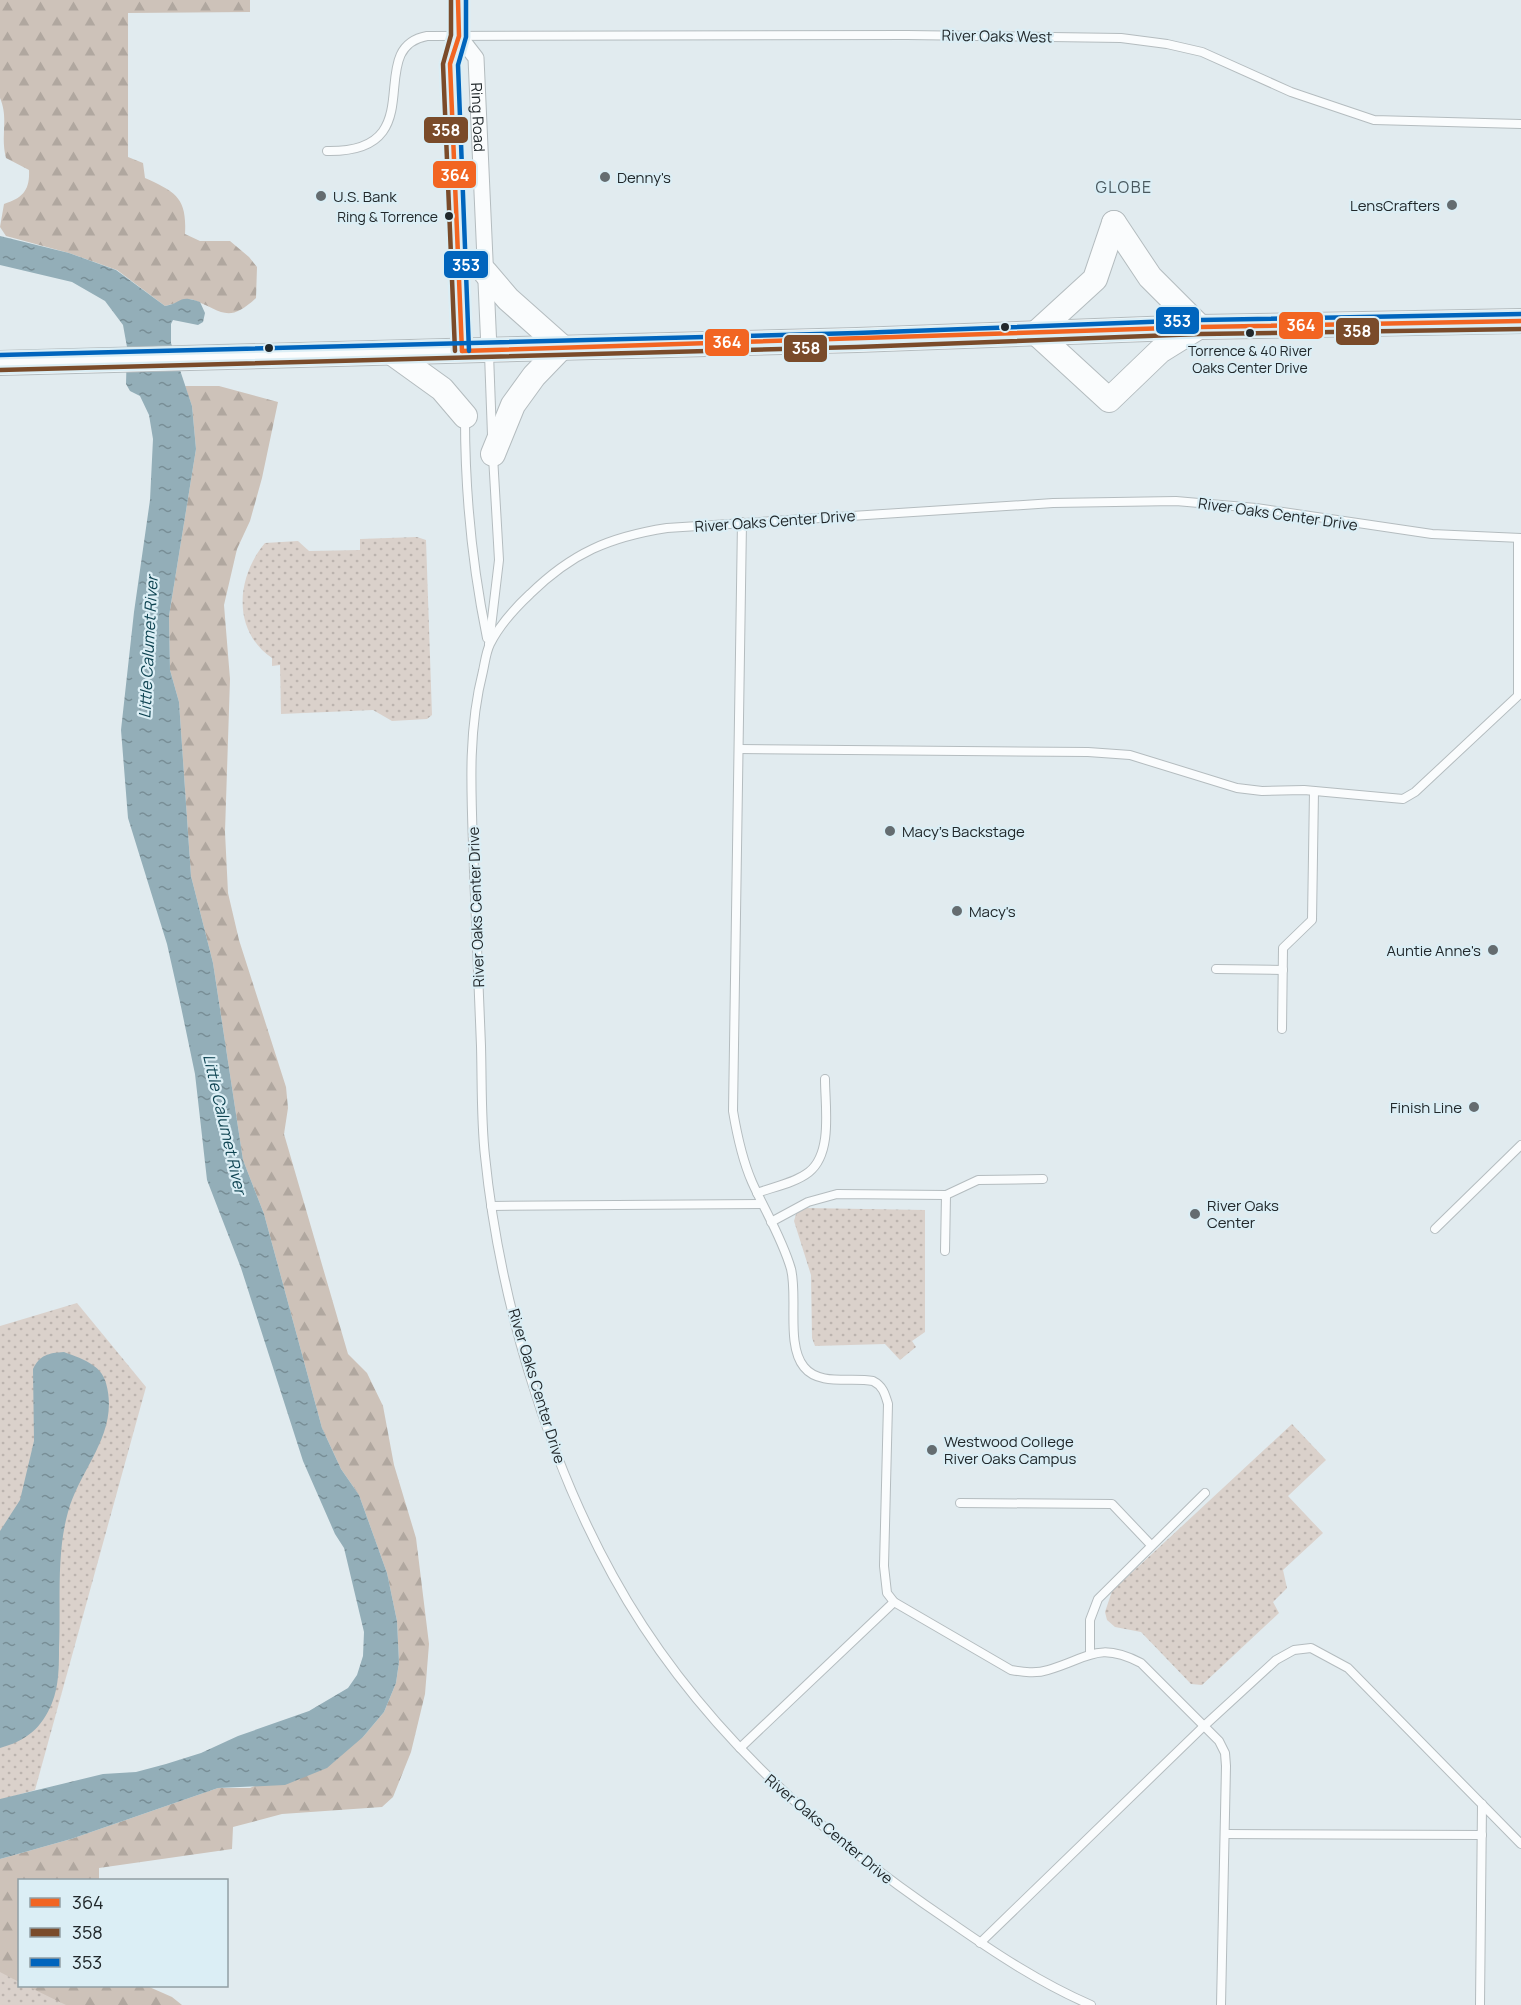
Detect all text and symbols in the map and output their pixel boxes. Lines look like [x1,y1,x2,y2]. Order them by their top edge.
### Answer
street label: River Oaks West [942,25,1052,47]
street label: Ring Road [467,82,491,152]
line badge: 358 [423,116,469,144]
text: 358 [432,119,460,141]
line badge: 364 [432,160,477,189]
text: 364 [441,164,469,186]
place label: Denny's [617,167,671,188]
marker: Denny's [598,170,612,184]
district label: GLOBE [1095,176,1153,198]
place label: U.S. Bank [333,186,397,207]
marker: U.S. Bank [314,189,328,203]
place label: LensCrafters [1350,195,1440,216]
marker: LensCrafters [1445,198,1459,212]
place label: Ring & Torrence [337,207,438,226]
marker: Ring & Torrence [443,210,455,222]
line badge: 353 [443,250,489,279]
text: 353 [452,254,480,276]
line badge: 353 [1155,306,1200,335]
text: 353 [1163,310,1191,332]
line badge: 364 [1278,311,1324,340]
text: 364 [1287,314,1315,336]
line badge: 358 [1335,317,1380,346]
text: 358 [1343,320,1371,342]
unlabelled marker [999,321,1011,333]
marker: Torrence & 40 River Oaks Center Drive [1244,327,1256,339]
line badge: 364 [704,328,750,357]
text: 364 [713,331,741,353]
line badge: 358 [783,334,828,363]
text: 358 [792,337,820,359]
place label: Torrence & 40 River Oaks Center Drive [1188,341,1312,377]
unlabelled marker [263,342,275,354]
street label: River Oaks Center Drive [1197,492,1359,536]
street label: River Oaks Center Drive [694,505,856,537]
water label: Little Calumet River [133,573,163,719]
place label: Macy's Backstage [902,821,1025,842]
marker: Macy's Backstage [883,824,897,838]
street label: River Oaks Center Drive [463,826,489,988]
place label: Macy's [969,901,1016,922]
marker: Macy's [950,904,964,918]
place label: Auntie Anne's [1386,940,1481,961]
marker: Auntie Anne's [1486,943,1500,957]
water label: Little Calumet River [198,1052,252,1198]
place label: Finish Line [1390,1097,1462,1118]
marker: Finish Line [1467,1100,1481,1114]
place label: River Oaks Center [1207,1195,1279,1233]
marker: River Oaks Center [1188,1207,1202,1221]
street label: River Oaks Center Drive [503,1306,571,1466]
place label: Westwood College River Oaks Campus [944,1431,1076,1469]
marker: Westwood College River Oaks Campus [925,1443,939,1457]
street label: River Oaks Center Drive [761,1769,898,1889]
legend [18,1879,228,1987]
text: 364 [72,1890,104,1914]
text: 358 [72,1920,103,1944]
text: 353 [72,1950,102,1974]

